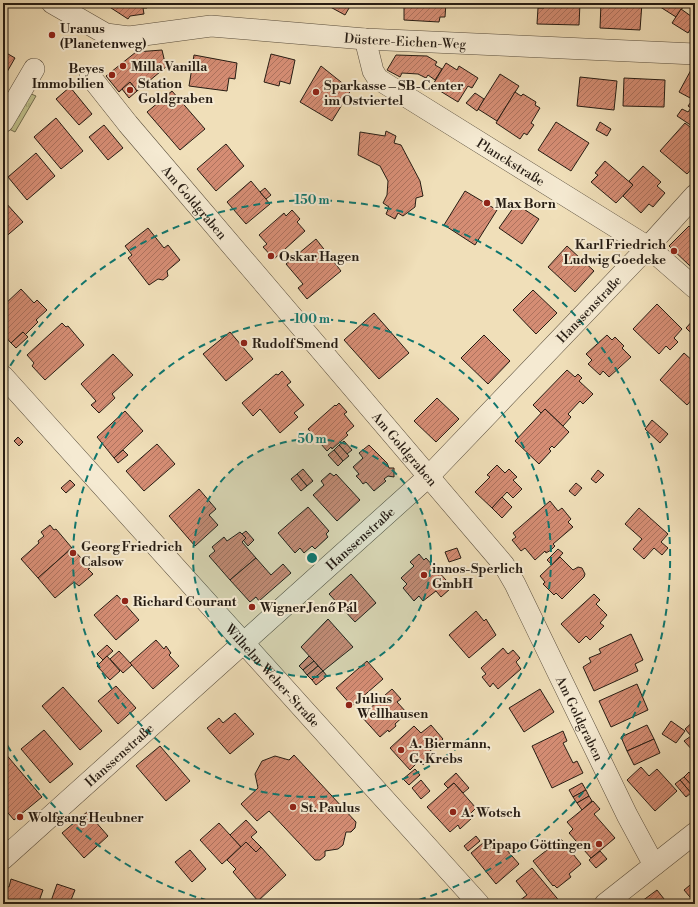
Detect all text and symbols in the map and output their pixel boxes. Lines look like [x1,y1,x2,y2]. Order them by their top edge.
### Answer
place label: Uranus (Planetenweg) [60,21,146,52]
marker: Uranus (Planetenweg) [47,30,57,40]
street label: Düstere-Eichen-Weg [343,30,467,53]
place label: Milla Vanilla [131,59,208,75]
place label: Beyes Immobilien [32,61,104,92]
marker: Milla Vanilla [118,61,128,71]
marker: Beyes Immobilien [107,70,117,80]
place label: Station Goldgraben [138,76,213,107]
place label: Sparkasse – SB-Center im Ostviertel [324,78,464,109]
marker: Station Goldgraben [125,85,135,95]
marker: Sparkasse – SB-Center im Ostviertel [311,87,321,97]
street label: Planckstraße [473,135,548,190]
street label: Am Goldgraben [157,162,230,243]
text: 150 m [295,193,329,208]
place label: Max Born [495,196,556,212]
marker: Max Born [482,198,492,208]
place label: Karl Friedrich Ludwig Goedeke [563,237,666,268]
marker: Karl Friedrich Ludwig Goedeke [669,246,679,256]
place label: Oskar Hagen [279,249,359,265]
marker: Oskar Hagen [266,251,276,261]
street label: Hanssenstraße [554,272,626,347]
text: 100 m [294,312,330,327]
place label: Rudolf Smend [252,336,339,352]
marker: Rudolf Smend [239,338,249,348]
street label: Am Goldgraben [368,408,440,490]
text: 50 m [297,432,327,447]
street label: Hanssenstraße [323,504,399,574]
place label: Georg Friedrich Calsow [81,539,182,570]
marker: Georg Friedrich Calsow [68,548,78,558]
centre of rings [305,551,319,565]
place label: innos-Sperlich GmbH [432,561,523,592]
marker: innos-Sperlich GmbH [419,570,429,580]
place label: Richard Courant [133,594,237,610]
marker: Richard Courant [120,596,130,606]
place label: Wigner Jenő Pál [259,600,358,616]
marker: Wigner Jenő Pál [247,602,257,612]
street label: Wilhelm-Weber-Straße [221,620,323,731]
street label: Am Goldgraben [552,673,607,764]
place label: Julius Wellhausen [355,691,428,722]
marker: Julius Wellhausen [344,700,354,710]
street label: Hanssenstraße [82,720,158,790]
place label: A. Biermann, G. Krebs [408,736,491,767]
marker: A. Biermann, G. Krebs [396,745,406,755]
place label: St. Paulus [301,800,361,816]
marker: St. Paulus [288,802,298,812]
place label: A. Wotsch [460,805,521,821]
marker: A. Wotsch [448,807,458,817]
place label: Wolfgang Heubner [27,810,144,826]
marker: Wolfgang Heubner [15,812,25,822]
place label: Pipapo Göttingen [483,837,591,853]
marker: Pipapo Göttingen [594,839,604,849]

